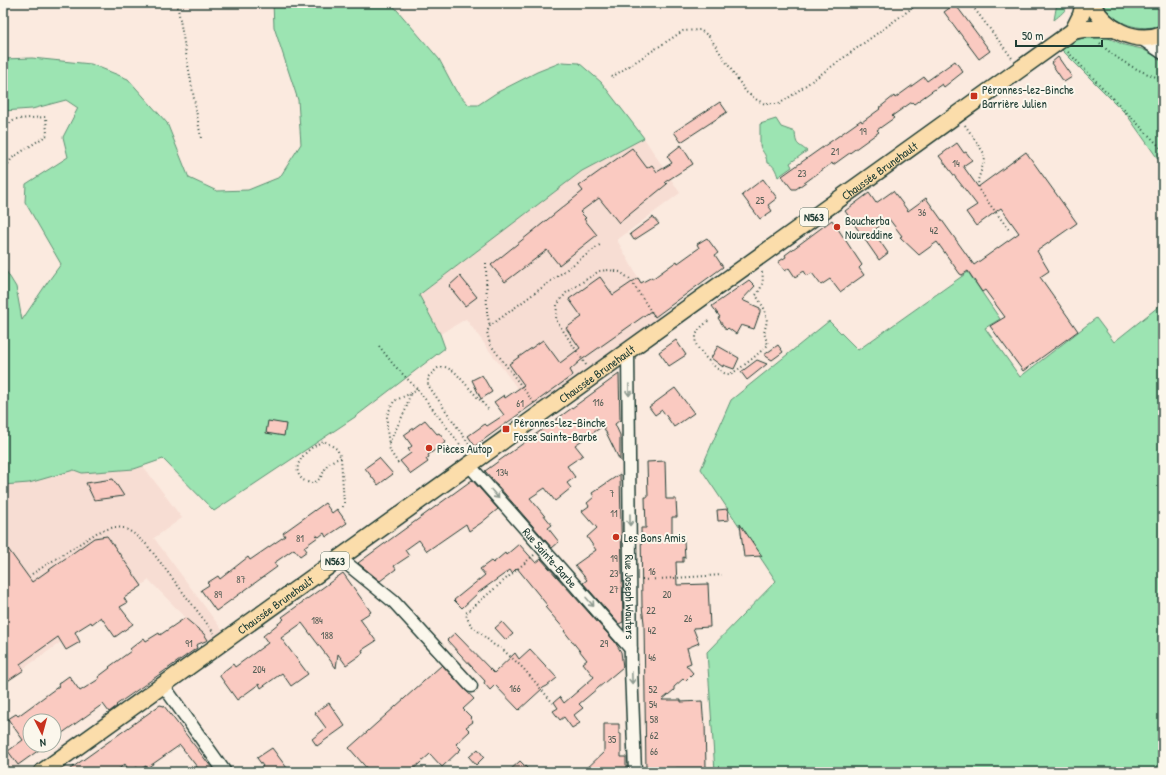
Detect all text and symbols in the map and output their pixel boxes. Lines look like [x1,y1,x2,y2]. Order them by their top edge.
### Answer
scale bar [1016,22,1102,48]
text: 50 m [1022,27,1043,44]
place label: Péronnes-lez-Binche Barrière Julien [982,81,1074,112]
marker: Péronnes-lez-Binche Barrière Julien [969,91,979,101]
house number: 19 [859,125,867,138]
street label: Chaussée Brunehault [838,137,922,204]
house number: 21 [831,145,840,158]
house number: 14 [952,157,960,170]
house number: 23 [797,167,807,180]
house number: 25 [756,194,765,207]
house number: 36 [918,206,926,219]
road number: N563 [800,208,828,226]
place label: Boucherba Noureddine [845,212,893,243]
marker: Boucherba Noureddine [832,222,842,232]
house number: 42 [930,224,939,237]
street label: Chaussée Brunehault [555,340,639,407]
one-way arrow [625,383,633,396]
house number: 116 [592,396,604,409]
house number: 61 [516,397,524,410]
place label: Péronnes-lez-Binche Fosse Sainte-Barbe [513,414,606,445]
marker: Péronnes-lez-Binche Fosse Sainte-Barbe [501,424,511,434]
place label: Pièces Autop [437,440,492,457]
marker: Pièces Autop [424,443,434,453]
house number: 134 [496,466,508,479]
house number: 7 [610,487,615,500]
one-way arrow [491,489,500,499]
house number: 11 [610,507,618,520]
one-way arrow [626,513,634,526]
street label: Rue Sainte-Barbe [519,524,582,591]
place label: Les Bons Amis [624,529,686,546]
house number: 81 [296,532,304,545]
marker: Les Bons Amis [611,532,621,542]
road number: N563 [321,552,349,570]
house number: 19 [610,552,618,565]
street label: Rue Joseph Wauters [621,555,639,640]
house number: 16 [648,565,656,578]
house number: 23 [609,567,619,580]
street label: Chaussée Brunehault [233,571,317,638]
house number: 87 [236,573,246,586]
house number: 27 [609,583,619,596]
house number: 89 [214,588,222,601]
house number: 20 [662,588,672,601]
one-way arrow [586,597,595,607]
house number: 22 [646,604,656,617]
house number: 26 [684,612,692,625]
house number: 184 [311,614,323,627]
house number: 42 [648,624,657,637]
house number: 188 [321,629,333,642]
house number: 91 [185,637,193,650]
house number: 29 [600,637,609,650]
house number: 46 [648,651,656,664]
house number: 204 [253,663,266,676]
one-way arrow [628,671,635,684]
house number: 166 [509,682,521,695]
house number: 52 [649,683,658,696]
house number: 54 [649,698,657,711]
north arrow [22,713,62,753]
house number: 58 [650,713,658,726]
house number: 62 [650,729,659,742]
house number: 35 [608,733,617,746]
text: N [39,736,47,750]
house number: 66 [650,745,658,758]

